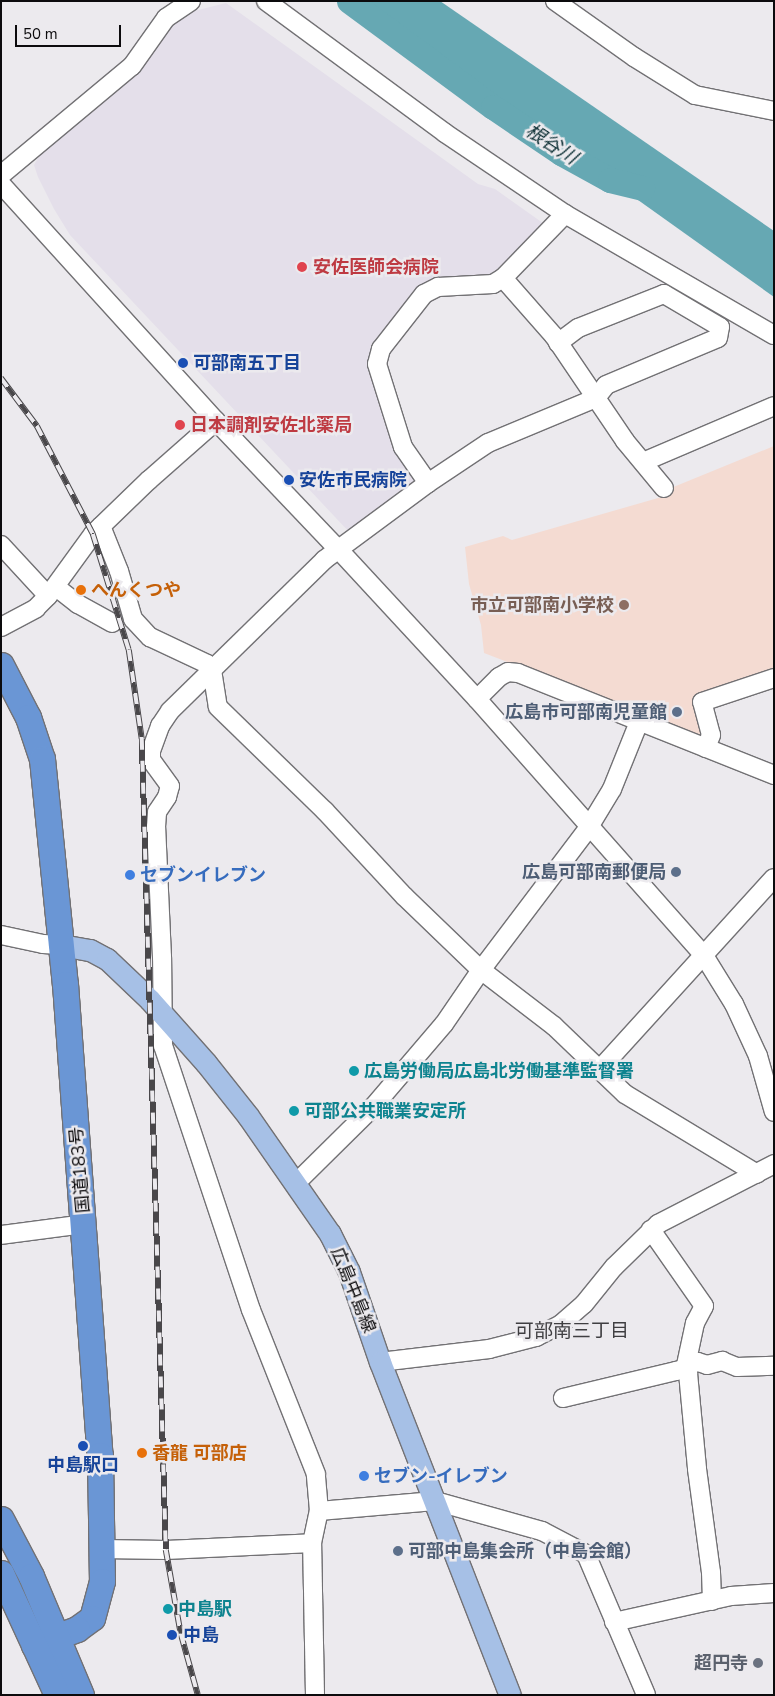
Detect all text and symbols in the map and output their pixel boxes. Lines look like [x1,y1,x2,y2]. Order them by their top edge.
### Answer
scale bar [18,15,124,47]
text: 50 m [23,24,58,44]
water label: 根谷川 [521,120,581,170]
place label: 安佐医師会病院 [313,256,439,278]
marker: 安佐医師会病院 [295,260,309,274]
place label: 可部南五丁目 [193,352,301,374]
marker: 可部南五丁目 [177,357,189,369]
place label: 日本調剤安佐北薬局 [190,414,352,436]
marker: 日本調剤安佐北薬局 [174,419,186,431]
place label: 安佐市民病院 [299,469,407,491]
marker: 安佐市民病院 [283,474,295,486]
place label: へんくつや [91,579,181,601]
marker: へんくつや [75,584,87,596]
place label: 市立可部南小学校 [470,594,614,616]
marker: 市立可部南小学校 [618,599,630,611]
place label: 広島市可部南児童館 [505,701,667,723]
marker: 広島市可部南児童館 [671,706,683,718]
place label: 広島可部南郵便局 [522,861,666,883]
place label: セブンイレブン [140,864,266,886]
marker: 広島可部南郵便局 [670,866,682,878]
marker: セブンイレブン [124,869,136,881]
place label: 広島労働局広島北労働基準監督署 [364,1060,634,1082]
marker: 広島労働局広島北労働基準監督署 [348,1065,360,1077]
place label: 可部公共職業安定所 [304,1100,466,1122]
marker: 可部公共職業安定所 [288,1105,300,1117]
street label: 国道183号 [65,1126,95,1214]
street label: 広島中島線 [326,1244,380,1336]
district label: 可部南三丁目 [515,1321,629,1343]
marker: 中島駅口 [77,1440,89,1452]
place label: 香龍 可部店 [152,1442,247,1464]
marker: 香龍 可部店 [136,1447,148,1459]
place label: 中島駅口 [47,1454,119,1476]
place label: セブン-イレブン [374,1465,508,1487]
marker: セブン-イレブン [358,1470,370,1482]
place label: 可部中島集会所（中島会館） [408,1540,642,1562]
marker: 可部中島集会所（中島会館） [392,1545,404,1557]
place label: 中島駅 [178,1598,232,1620]
marker: 中島駅 [162,1603,174,1615]
place label: 中島 [183,1624,219,1646]
marker: 中島 [165,1628,179,1642]
place label: 超円寺 [694,1652,748,1674]
marker: 超円寺 [752,1657,764,1669]

